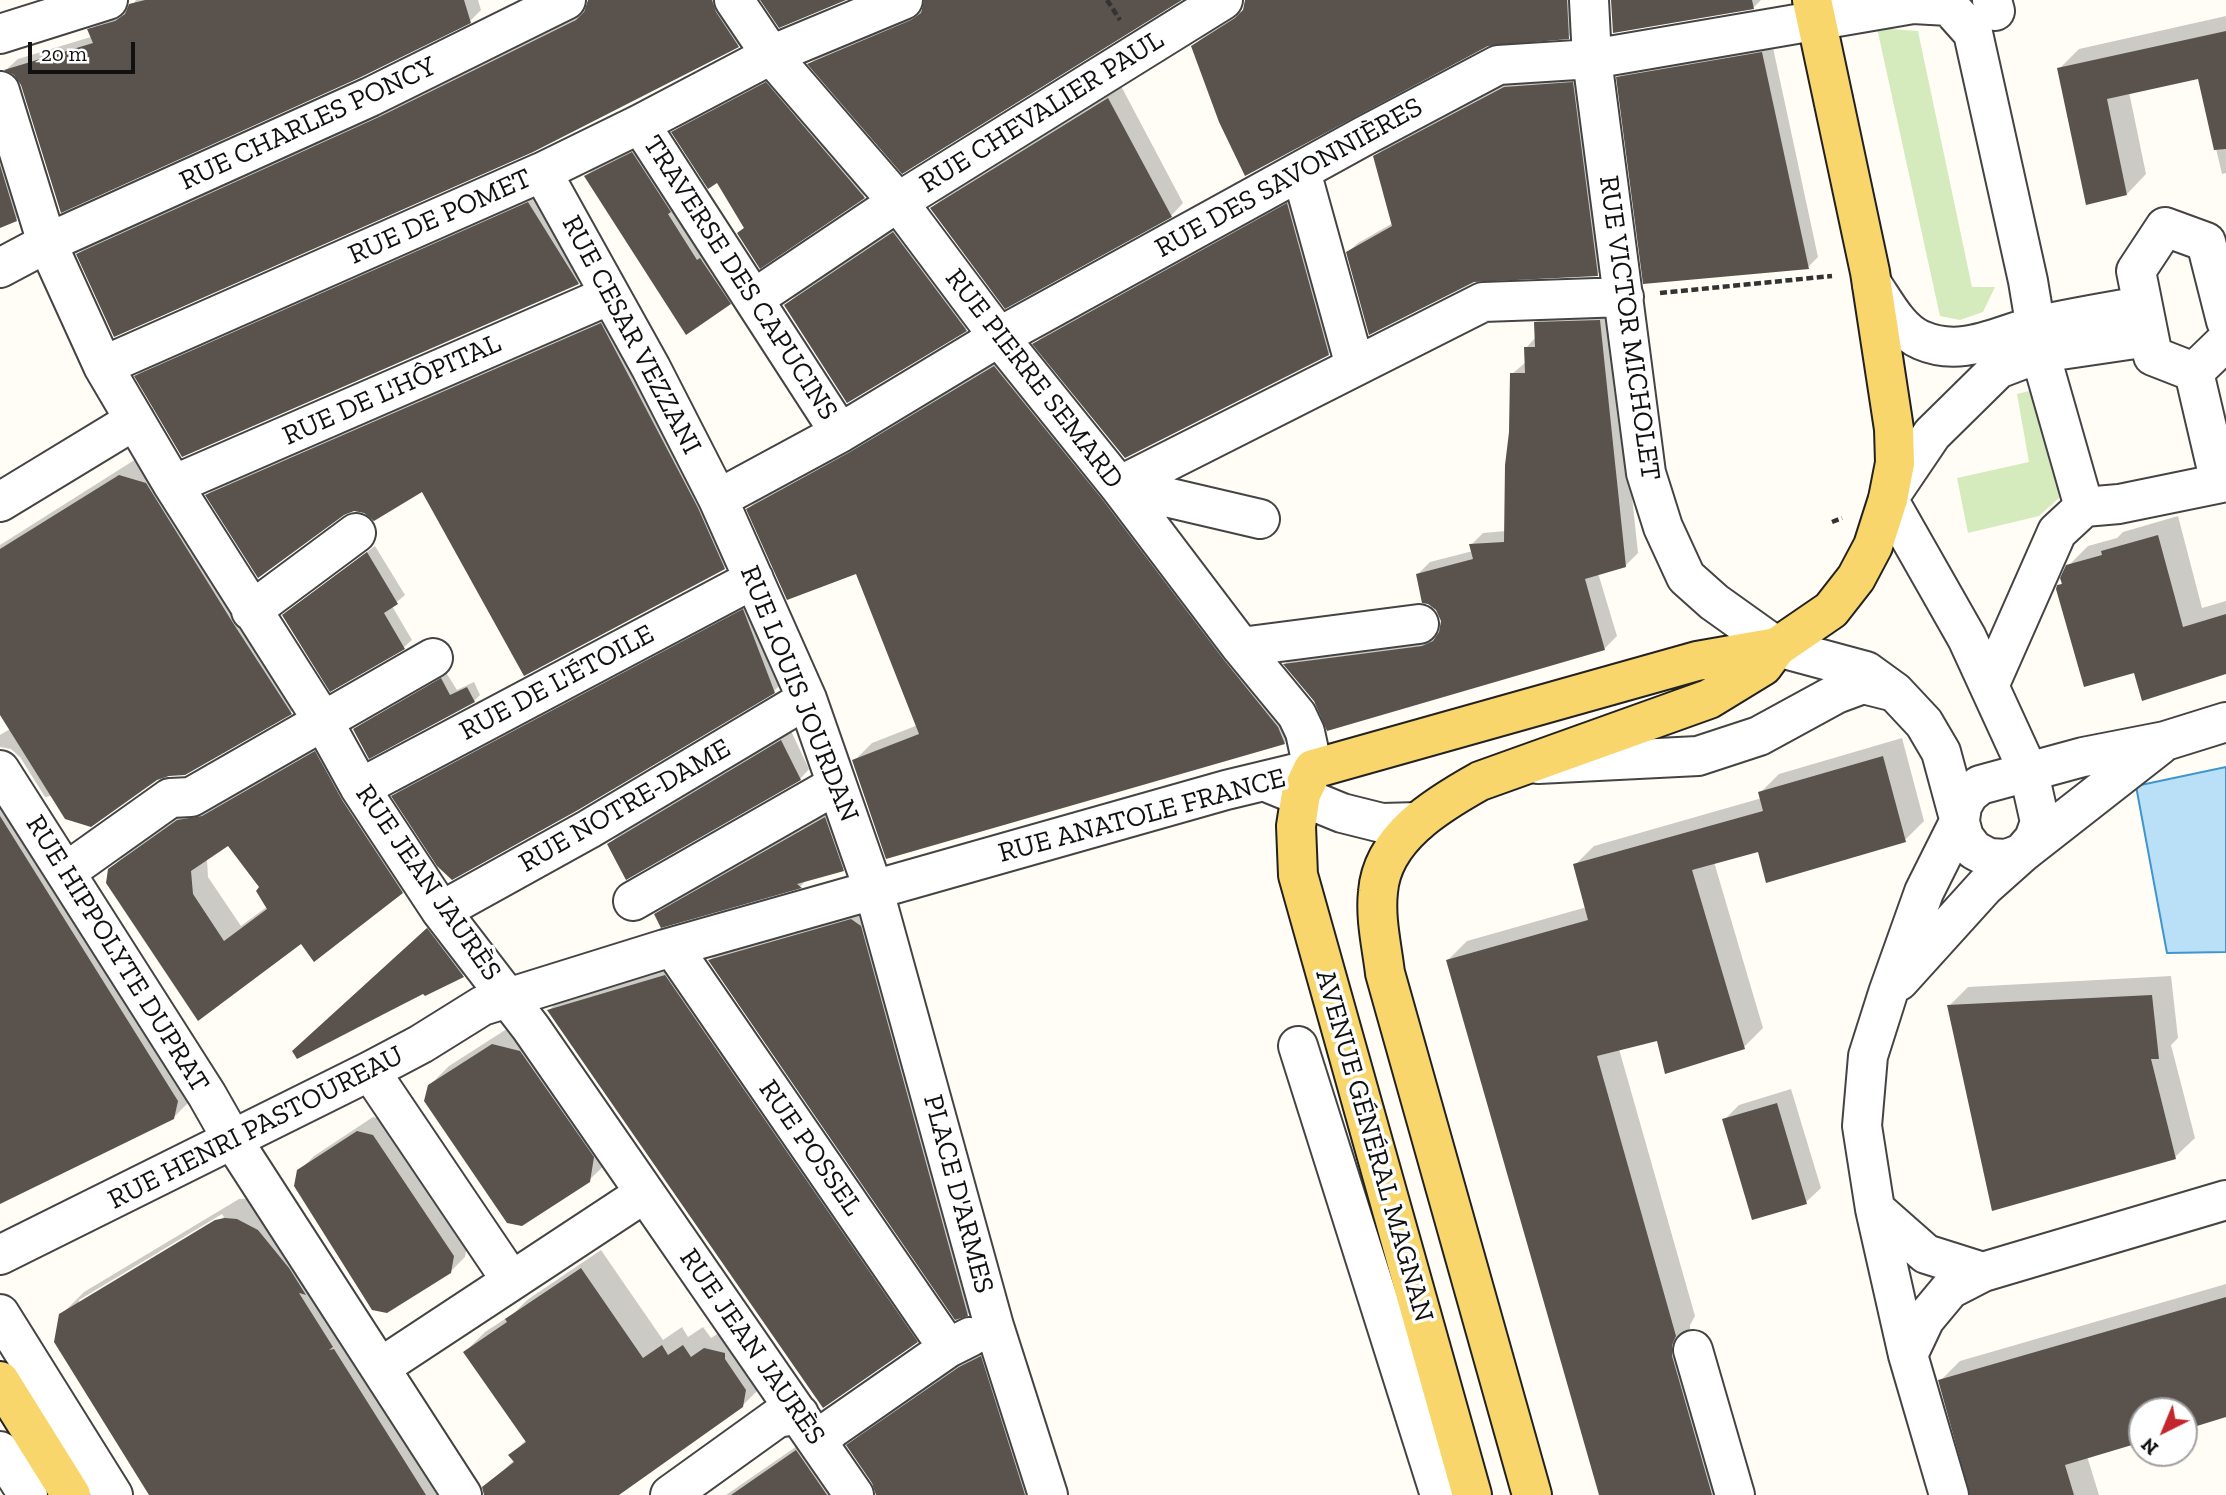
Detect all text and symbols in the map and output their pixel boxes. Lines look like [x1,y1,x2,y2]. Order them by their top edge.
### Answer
street label: RUE CHEVALIER PAUL [914,23,1170,201]
scale bar [32,28,138,72]
text: 20 m [41,41,87,66]
street label: RUE CHARLES PONCY [174,50,442,198]
street label: RUE DES SAVONNIÈRES [1149,90,1429,266]
street label: TRAVERSE DES CAPUCINS [635,129,845,427]
street label: RUE DE POMET [343,162,537,272]
street label: RUE VICTOR MICHOLET [1591,174,1667,482]
street label: RUE CESAR VEZZANI [554,210,708,460]
street label: RUE PIERRE SEMARD [938,262,1130,496]
street label: RUE DE L'HÔPITAL [278,327,506,453]
street label: RUE LOUIS JOURDAN [732,561,866,827]
street label: RUE DE L'ÉTOILE [454,618,660,748]
street label: RUE NOTRE-DAME [513,732,737,880]
street label: RUE ANATOLE FRANCE [995,761,1289,871]
street label: RUE JEAN JAURÈS [348,778,508,988]
street label: RUE HIPPOLYTE DUPRAT [18,809,216,1099]
street label: AVENUE GÉNÉRAL MAGNAN [1308,966,1440,1326]
street label: RUE HENRI PASTOUREAU [103,1039,409,1217]
street label: RUE POSSEL [751,1074,869,1222]
street label: PLACE D'ARMES [915,1091,1001,1297]
street label: RUE JEAN JAURÈS [672,1242,832,1452]
north arrow [2128,1397,2198,1467]
text: N [2137,1433,2163,1460]

